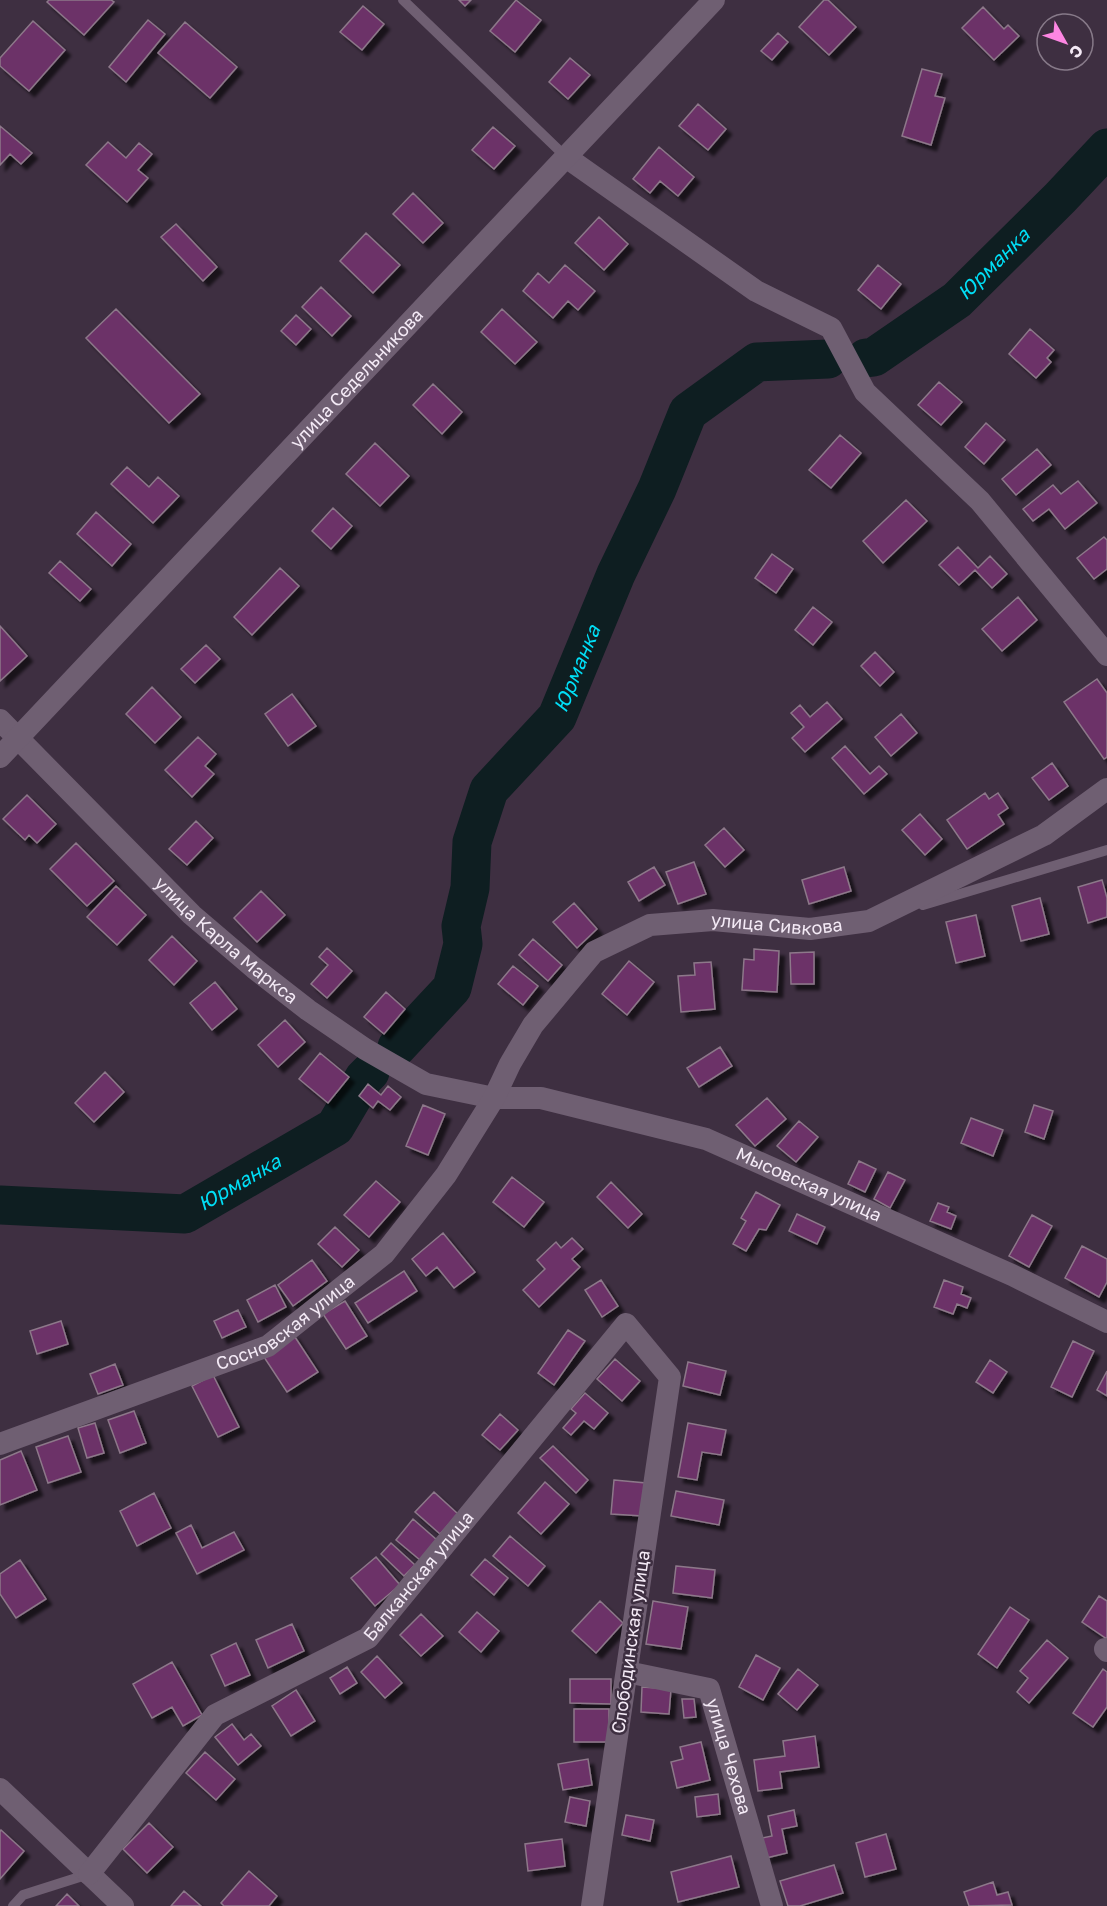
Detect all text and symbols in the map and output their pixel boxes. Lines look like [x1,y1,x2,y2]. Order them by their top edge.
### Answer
north arrow [1035,12,1095,72]
text: С [1065,41,1088,62]
water label: Юрманка [952,222,1034,304]
street label: улица Седельникова [285,304,427,453]
water label: Юрманка [547,621,605,715]
street label: улица Карла Маркса [150,872,303,1008]
street label: улица Сивкова [710,908,844,939]
street label: Мысовская улица [733,1142,885,1226]
water label: Юрманка [193,1148,285,1215]
street label: Сосновская улица [213,1270,359,1374]
street label: Балканская улица [358,1506,478,1645]
street label: Слободинская улица [606,1549,654,1735]
street label: улица Чехова [702,1695,757,1817]

